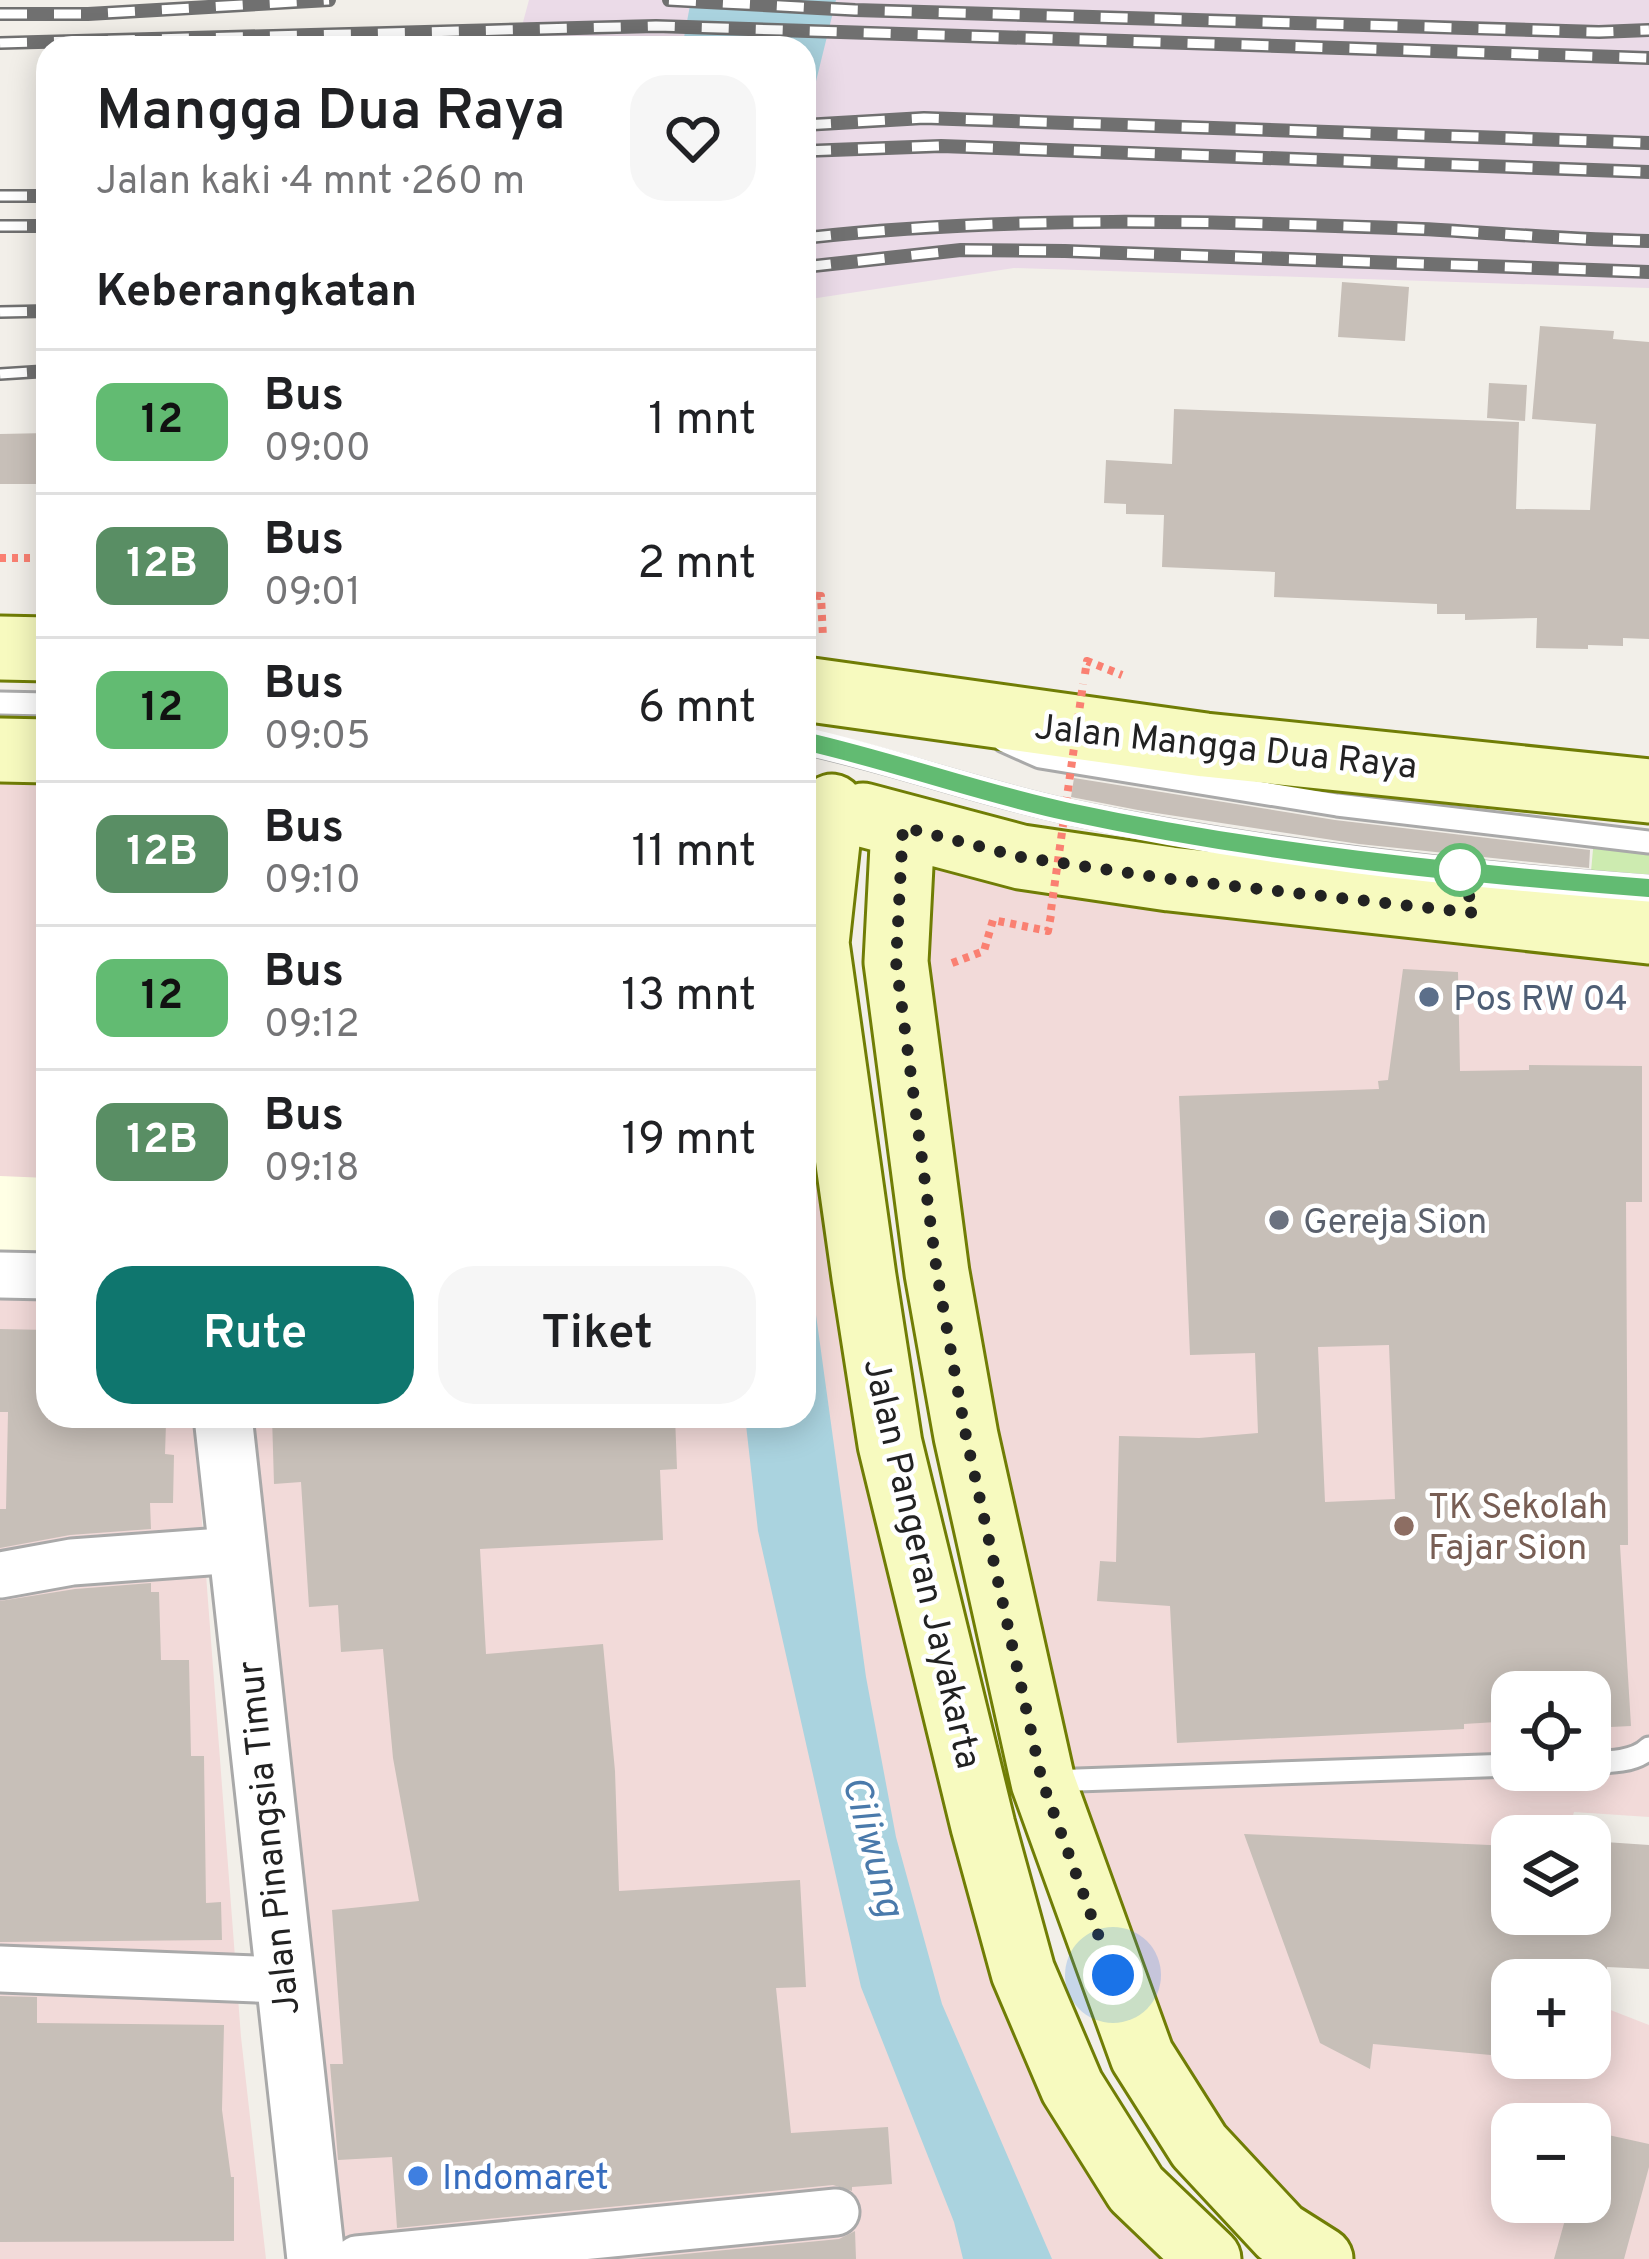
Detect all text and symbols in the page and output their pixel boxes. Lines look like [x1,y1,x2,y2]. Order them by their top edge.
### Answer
button: heart [630,75,756,201]
text: Mangga Dua Raya [96,78,565,150]
text: Jalan kaki · 4 mnt · 260 m [96,159,525,208]
text: Keberangkatan [96,265,417,322]
text: Bus [264,369,344,426]
text: 1 mnt [648,393,756,450]
text: 12 [141,395,183,448]
text: 09:00 [264,426,371,475]
text: Bus [264,513,344,570]
text: 2 mnt [638,537,756,594]
text: 12B [126,539,198,592]
text: 09:01 [264,570,361,619]
text: Bus [264,657,344,714]
text: 6 mnt [638,681,756,738]
text: 12 [141,683,183,736]
street label: Jalan Mangga Dua Raya [1032,706,1419,792]
text: 09:05 [264,714,370,763]
text: Bus [264,801,344,858]
text: 11 mnt [631,825,756,882]
text: 12B [126,827,198,880]
unlabelled marker [1435,845,1485,895]
text: 09:10 [264,858,361,907]
text: Bus [264,945,344,1002]
text: 13 mnt [621,969,756,1026]
text: 12 [141,971,183,1024]
place label: Pos RW 04 [1453,978,1628,1024]
marker: Pos RW 04 [1416,984,1442,1010]
text: 09:12 [264,1002,360,1051]
text: Bus [264,1089,344,1146]
text: 19 mnt [621,1113,756,1170]
text: 12B [126,1115,198,1168]
text: 09:18 [264,1146,359,1195]
place label: Gereja Sion [1303,1201,1487,1247]
marker: Gereja Sion [1266,1207,1292,1233]
button: Rute [96,1266,414,1404]
button: Tiket [438,1266,756,1404]
street label: Jalan Pangeran Jayakarta [850,1354,990,1774]
place label: TK Sekolah Fajar Sion [1428,1486,1608,1573]
marker: TK Sekolah Fajar Sion [1391,1513,1417,1539]
street label: Jalan Pinangsia Timur [229,1658,312,2017]
map controls [1491,1671,1611,2223]
button: locate [1491,1671,1611,1791]
water label: Ciliwung [828,1771,913,1924]
button: layers [1491,1815,1611,1935]
your location [1083,1945,1143,2005]
button: + [1491,1959,1611,2079]
button: − [1491,2103,1611,2223]
place label: Indomaret [442,2157,609,2203]
marker: Indomaret [405,2163,431,2189]

